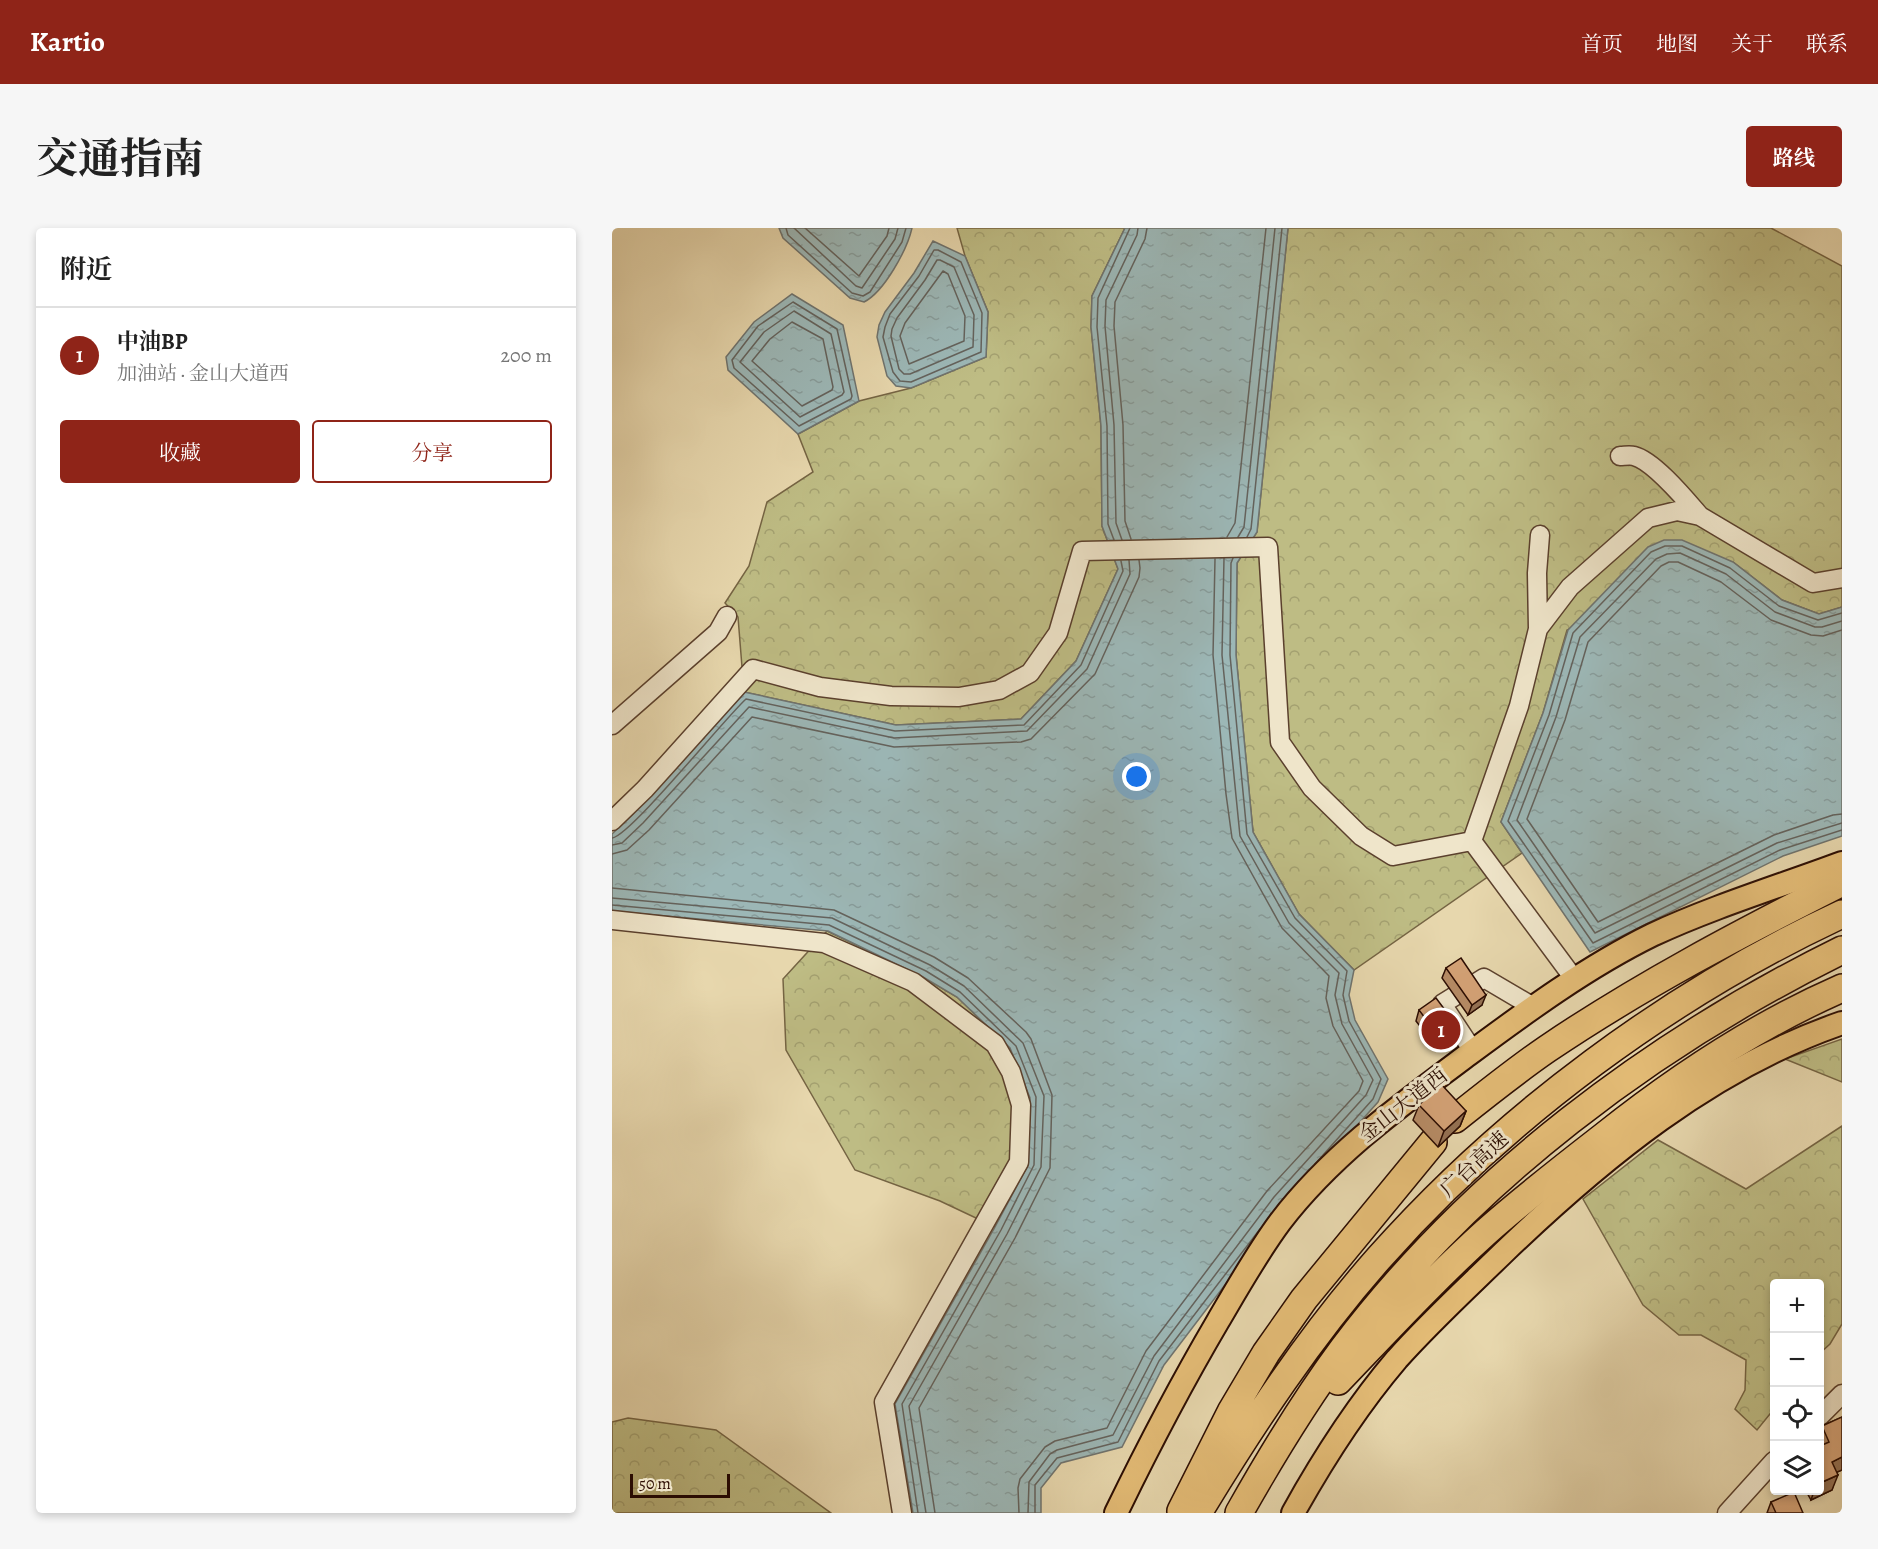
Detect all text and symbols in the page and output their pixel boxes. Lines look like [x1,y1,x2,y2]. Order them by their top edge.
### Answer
text: Kartio [30,23,105,61]
text: 首页 [1581,30,1623,58]
text: 地图 [1656,30,1698,58]
text: 关于 [1731,30,1773,58]
text: 联系 [1806,30,1848,58]
button: 路线 [1746,126,1842,187]
text: 交通指南 [36,130,204,187]
text: 附近 [60,252,112,287]
text: 中油BP [117,327,187,357]
text: 1 [76,342,83,369]
text: 200 m [501,342,552,369]
text: 加油站 · 金山大道西 [117,360,289,387]
button: 收藏 [60,420,300,483]
button: 分享 [312,420,552,483]
your location [1122,762,1151,791]
pin: 1 [1422,1008,1460,1052]
street label: 金山大道西 [1353,1062,1453,1148]
street label: 广台高速 [1434,1125,1514,1203]
map controls [1770,1279,1824,1495]
button: + [1770,1279,1824,1333]
button: − [1770,1333,1824,1387]
button: locate [1770,1387,1824,1441]
button: layers [1770,1441,1824,1495]
scale bar [630,1471,730,1498]
text: 50 m [639,1473,671,1495]

